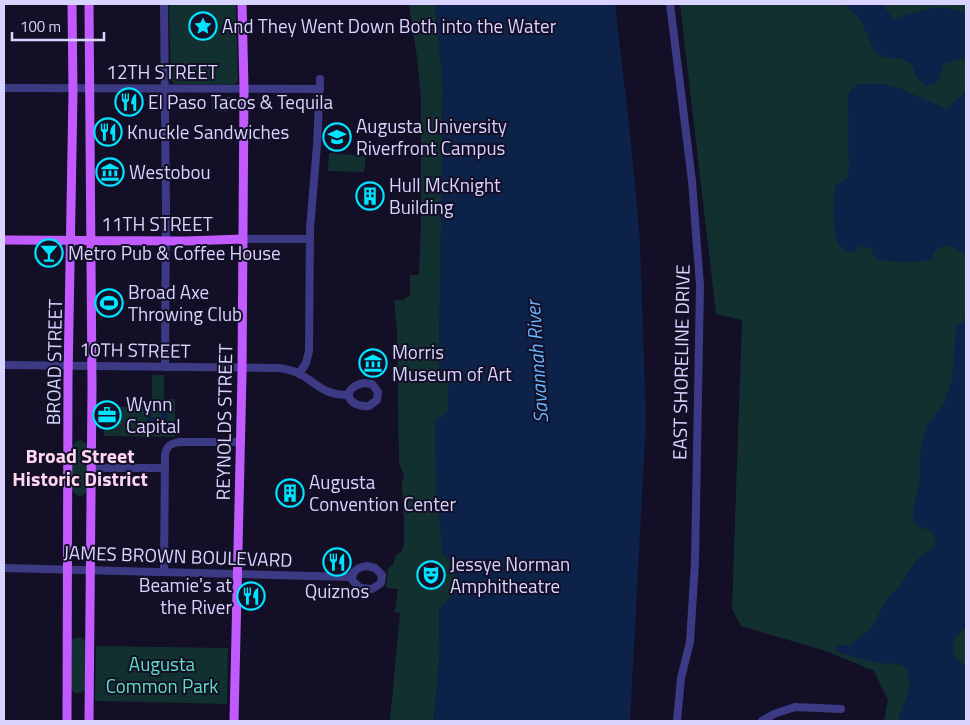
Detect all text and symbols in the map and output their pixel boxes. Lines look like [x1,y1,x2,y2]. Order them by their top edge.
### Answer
scale bar [12,10,105,42]
place icon: And They Went Down Both into the Water [188,11,218,41]
place label: And They Went Down Both into the Water [222,11,557,40]
text: 100 m [20,15,61,38]
street label: 12TH STREET [106,57,218,86]
restaurant icon: El Paso Tacos & Tequila [114,87,144,117]
place label: El Paso Tacos & Tequila [148,87,334,116]
place label: Augusta University Riverfront Campus [356,111,507,162]
restaurant icon: Knuckle Sandwiches [93,117,123,147]
place label: Knuckle Sandwiches [127,117,289,146]
school or university icon: Augusta University Riverfront Campus [322,122,352,152]
museum icon: Westobou [95,157,125,187]
place label: Westobou [129,157,211,186]
place label: Hull McKnight Building [389,170,501,221]
building icon: Hull McKnight Building [355,181,385,211]
street label: 11TH STREET [101,209,213,238]
bar icon: Metro Pub & Coffee House [34,238,64,268]
place label: Metro Pub & Coffee House [68,238,281,267]
street label: EAST SHORELINE DRIVE [664,264,697,460]
place label: Broad Axe Throwing Club [128,277,242,328]
sports icon: Broad Axe Throwing Club [94,288,124,318]
water label: Savannah River [517,297,556,424]
street label: BROAD STREET [38,299,69,425]
street label: 10TH STREET [79,334,191,365]
place label: Morris Museum of Art [392,337,512,388]
street label: REYNOLDS STREET [208,343,239,501]
museum icon: Morris Museum of Art [358,348,388,378]
place label: Wynn Capital [126,389,181,440]
office icon: Wynn Capital [92,400,122,430]
district label: Broad Street Historic District [12,440,148,494]
place label: Augusta Convention Center [309,467,456,518]
building icon: Augusta Convention Center [275,478,305,508]
street label: JAMES BROWN BOULEVARD [63,537,293,574]
restaurant icon: Quiznos [322,547,352,577]
place label: Jessye Norman Amphitheatre [450,549,570,600]
theatre icon: Jessye Norman Amphitheatre [416,560,446,590]
place label: Beamie's at the River [139,570,232,621]
place label: Quiznos [305,576,369,605]
restaurant icon: Beamie's at the River [236,581,266,611]
park label: Augusta Common Park [106,649,218,700]

